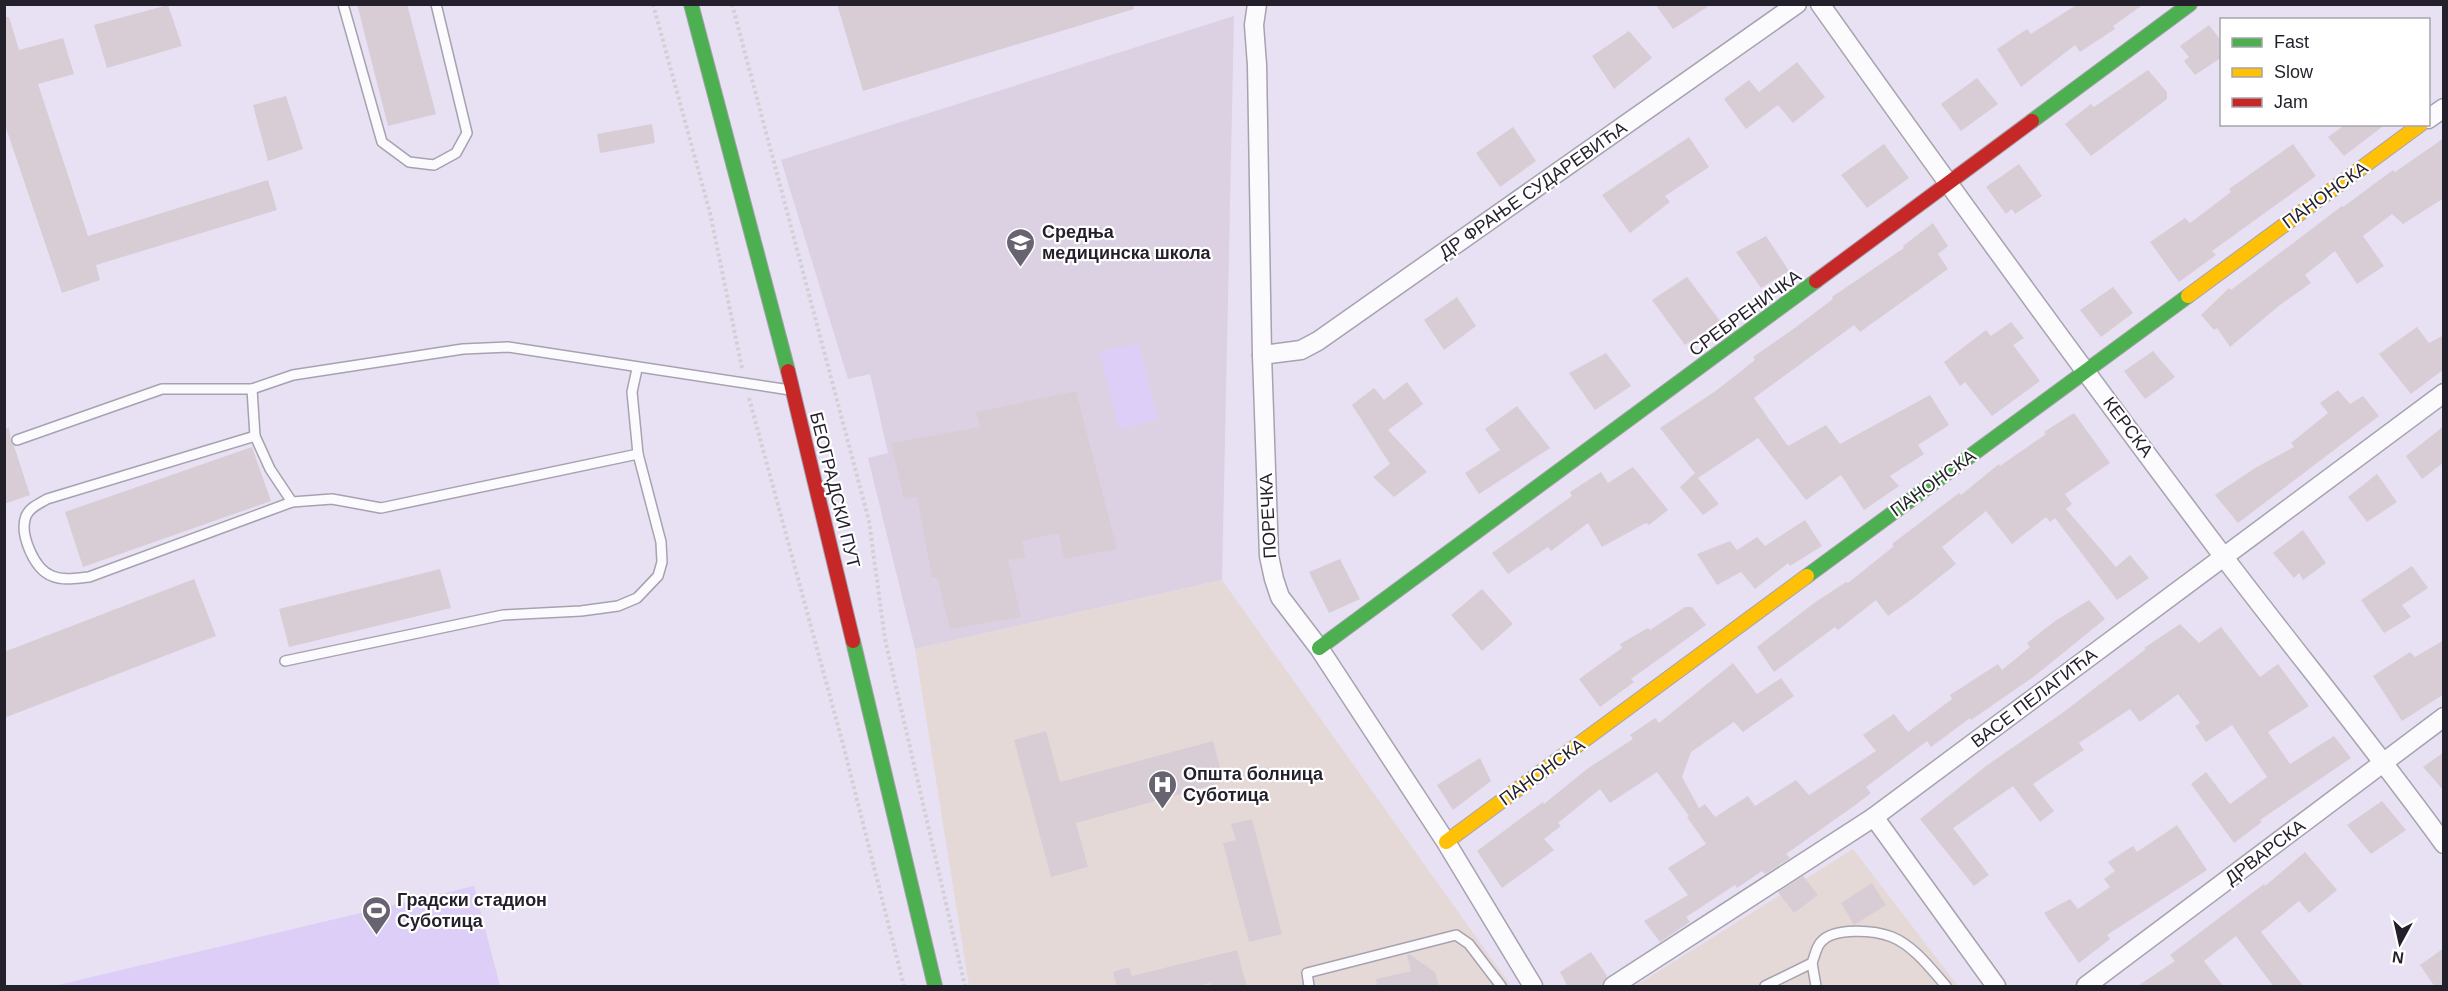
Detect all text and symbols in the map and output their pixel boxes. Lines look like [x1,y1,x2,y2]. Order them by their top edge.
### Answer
legend [2220,18,2430,126]
text: Fast [2274,32,2309,52]
text: Slow [2274,62,2314,82]
text: Jam [2274,92,2308,112]
street label: ДР ФРАЊЕ СУДАРЕВИЋА [1435,117,1631,263]
street label: ПАНОНСКА [2278,157,2372,233]
place label: Средња медицинска школа [1042,222,1212,263]
school or university icon: Средња медицинска школа [1005,226,1037,268]
street label: СРЕБРЕНИЧКА [1685,266,1805,360]
street label: КЕРСКА [2099,393,2157,461]
street label: БЕОГРАДСКИ ПУТ [806,410,864,570]
street label: ПАНОНСКА [1886,445,1980,521]
street label: ПОРЕЧКА [1256,473,1280,559]
street label: ВАСЕ ПЕЛАГИЋА [1967,644,2101,752]
street label: ПАНОНСКА [1495,734,1589,810]
place label: Општа болница Суботица [1183,764,1324,805]
hospital icon: Општа болница Суботица [1146,768,1178,810]
street label: ДРВАРСКА [2221,815,2309,889]
place label: Градски стадион Суботица [397,890,547,931]
sports icon: Градски стадион Суботица [360,894,392,936]
north arrow [2370,913,2430,973]
text: N [2391,948,2405,967]

